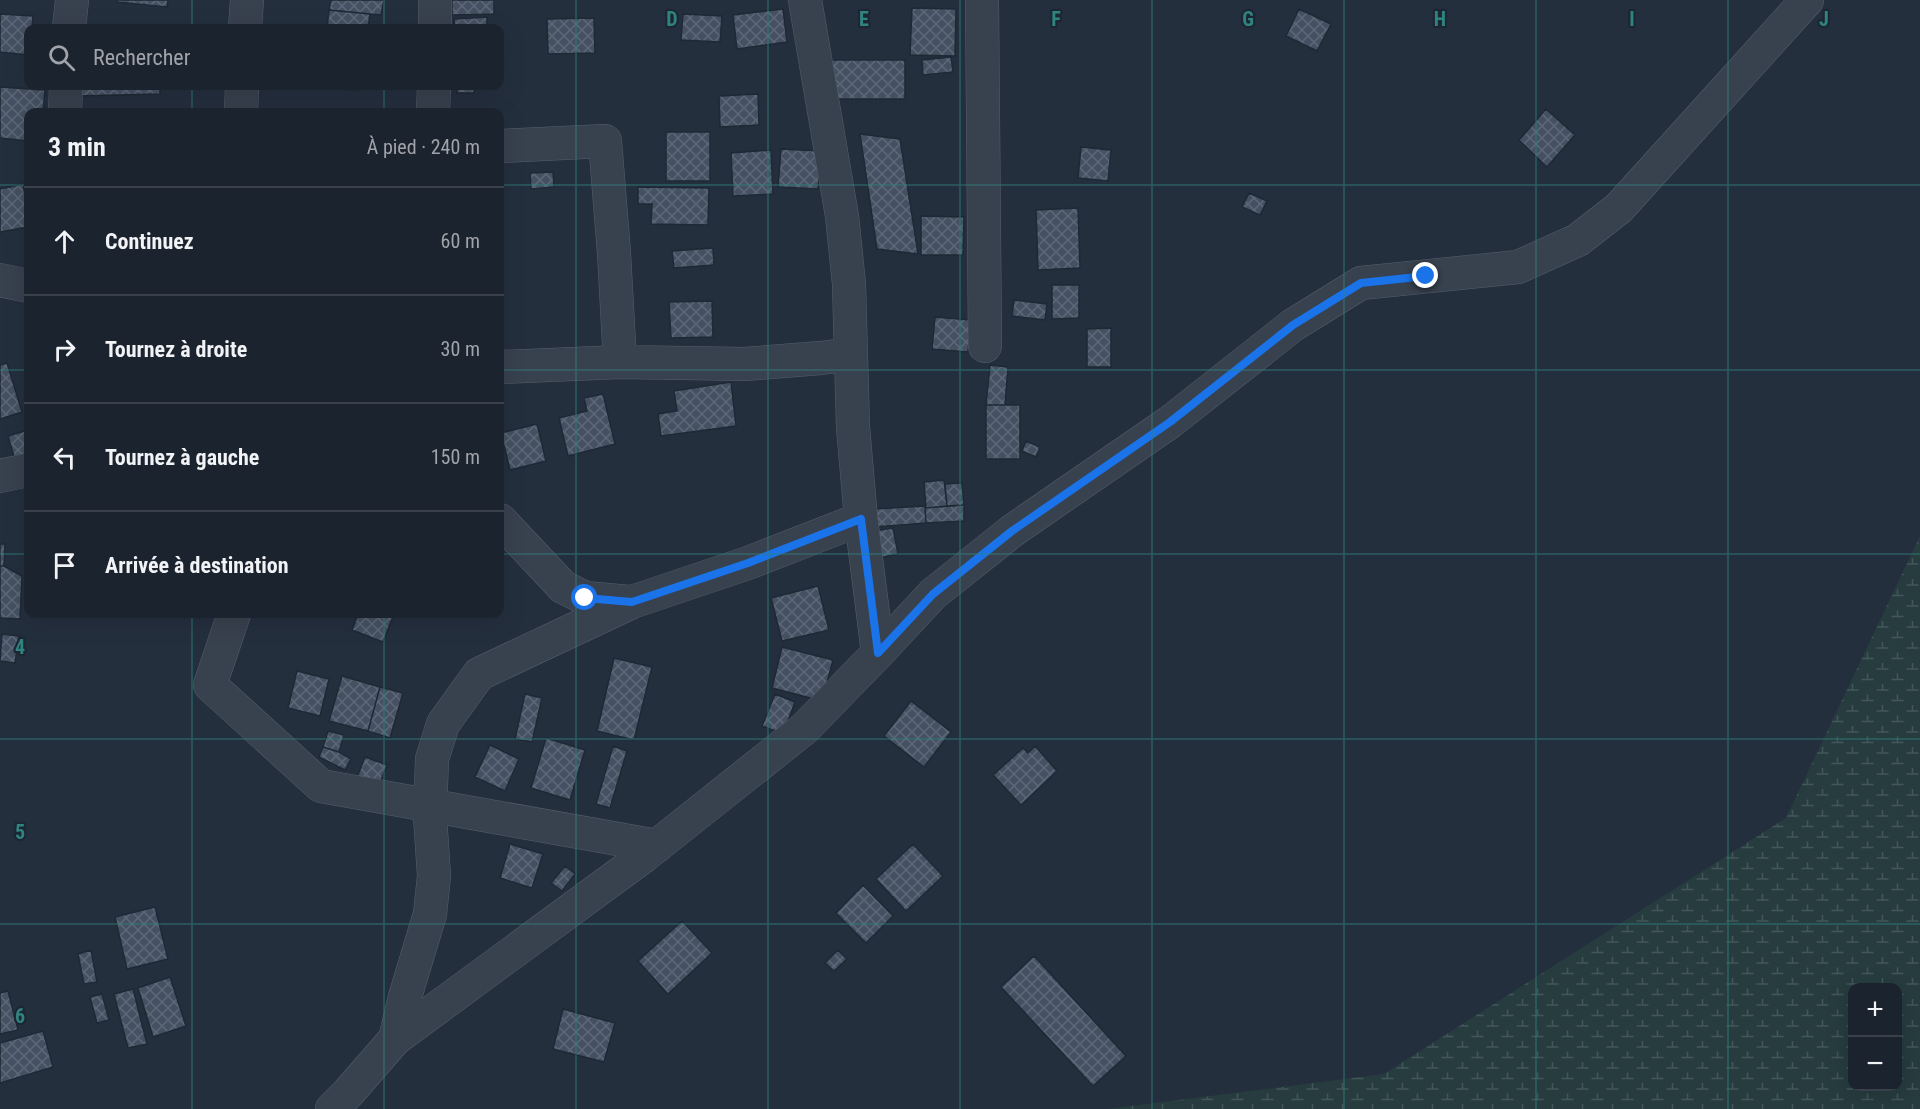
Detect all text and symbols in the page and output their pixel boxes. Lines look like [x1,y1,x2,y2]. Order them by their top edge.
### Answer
text: D [666,7,678,31]
text: E [859,7,869,31]
text: F [1051,7,1061,31]
text: G [1242,7,1254,31]
text: H [1434,7,1446,31]
text: I [1629,7,1635,31]
text: J [1819,7,1829,31]
search box [24,24,504,90]
icon: search [45,41,78,74]
text: Rechercher [93,45,190,70]
text: 3 min [48,132,106,162]
text: À pied · 240 m [367,135,480,159]
icon: ahead [48,225,81,258]
text: Continuez [105,229,194,254]
text: 60 m [441,229,480,253]
route end [1412,262,1438,288]
icon: right [48,333,81,366]
text: Tournez à droite [105,337,247,362]
text: 30 m [441,337,480,361]
icon: left [48,441,81,474]
text: Tournez à gauche [105,445,259,470]
text: 150 m [431,445,480,469]
icon: arrive [48,549,81,582]
text: Arrivée à destination [105,553,289,578]
route start [571,584,597,610]
text: 4 [15,635,25,659]
text: 5 [15,820,25,844]
map controls [1848,983,1902,1091]
button: + [1848,983,1902,1037]
text: 6 [15,1004,25,1028]
button: − [1848,1037,1902,1091]

